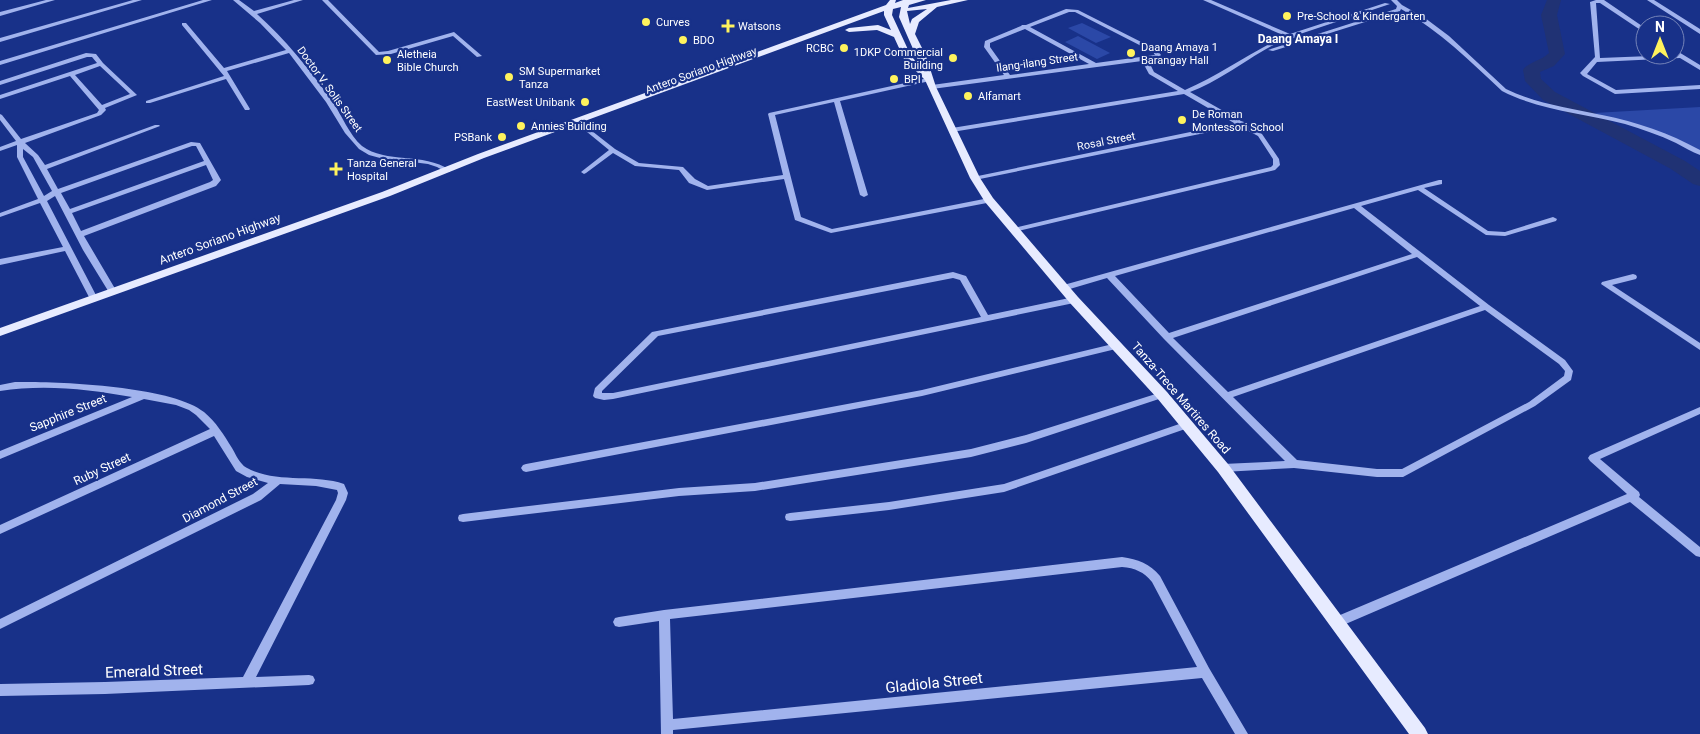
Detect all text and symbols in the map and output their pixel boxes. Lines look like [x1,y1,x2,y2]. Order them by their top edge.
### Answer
marker: Pre-School & Kindergarten [1281,10,1293,22]
place label: Pre-School & Kindergarten [1297,10,1425,23]
north arrow [1635,15,1685,65]
marker: Curves [640,16,652,28]
place label: Curves [656,16,690,29]
text: N [1655,19,1665,35]
marker: Watsons [722,20,734,32]
place label: Watsons [738,20,781,33]
district label: Daang Amaya I [1258,32,1338,46]
marker: BDO [677,34,689,46]
place label: BDO [693,34,715,47]
place label: Daang Amaya 1 Barangay Hall [1141,41,1218,67]
place label: RCBC [806,42,834,55]
marker: RCBC [838,42,850,54]
street label: Doctor V. Solis Street [294,44,365,135]
street label: Antero Soriano Highway [644,44,759,97]
place label: 1DKP Commercial Building [854,46,943,72]
marker: Daang Amaya 1 Barangay Hall [1125,47,1137,59]
place label: Aletheia Bible Church [397,48,459,74]
street label: Ilang-ilang Street [995,50,1079,75]
marker: 1DKP Commercial Building [947,52,959,64]
marker: Aletheia Bible Church [381,54,393,66]
place label: SM Supermarket Tanza [519,65,601,91]
marker: SM Supermarket Tanza [503,71,515,83]
marker: BPI [888,73,900,85]
place label: BPI [904,73,921,86]
marker: Alfamart [962,90,974,102]
place label: Alfamart [978,90,1021,103]
place label: EastWest Unibank [486,96,575,109]
marker: EastWest Unibank [579,96,591,108]
place label: De Roman Montessori School [1192,108,1284,134]
marker: De Roman Montessori School [1176,114,1188,126]
marker: Annies Building [515,120,527,132]
place label: Annies Building [531,120,607,133]
street label: Rosal Street [1076,129,1137,154]
place label: PSBank [454,131,492,144]
marker: PSBank [496,131,508,143]
place label: Tanza General Hospital [347,157,417,183]
marker: Tanza General Hospital [329,162,343,176]
street label: Antero Soriano Highway [157,210,283,268]
street label: Tanza-Trece Martires Road [1129,339,1233,457]
street label: Sapphire Street [28,391,109,435]
street label: Ruby Street [71,450,133,488]
street label: Diamond Street [180,474,260,526]
street label: Emerald Street [105,660,203,682]
street label: Gladiola Street [884,669,984,697]

